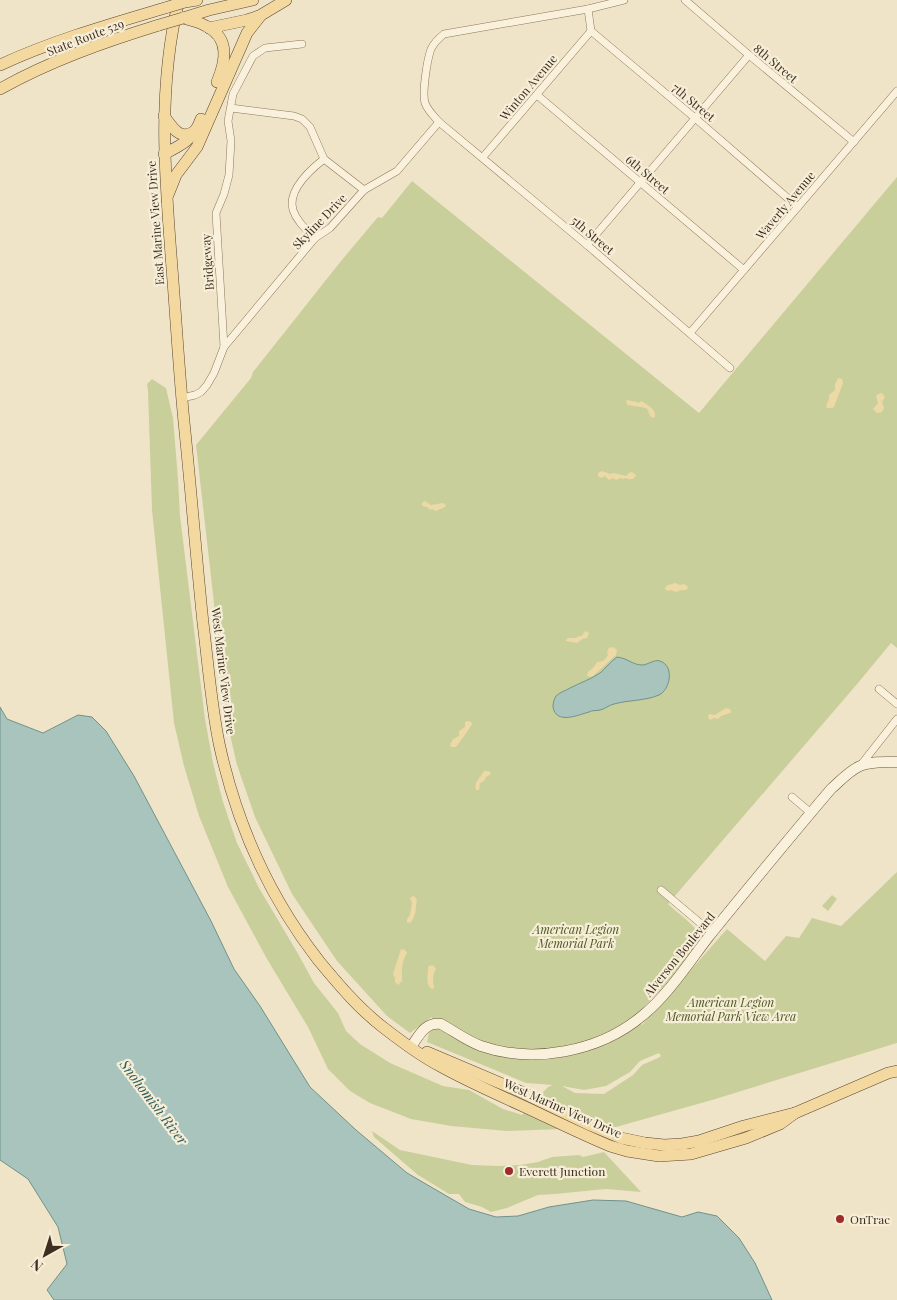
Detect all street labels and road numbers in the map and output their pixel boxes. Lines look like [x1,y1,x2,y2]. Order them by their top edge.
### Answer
street label: State Route 529 [44,15,126,59]
street label: 8th Street [751,40,802,87]
street label: Winton Avenue [495,51,560,124]
street label: 7th Street [669,79,719,125]
street label: 6th Street [623,151,674,198]
street label: East Marine View Drive [143,160,167,286]
street label: Waverly Avenue [751,168,818,243]
street label: Skyline Drive [288,190,350,252]
street label: 5th Street [568,212,618,258]
street label: Bridgeway [197,233,217,291]
street label: West Marine View Drive [208,606,240,735]
street label: Alverson Boulevard [639,908,718,1000]
street label: West Marine View Drive [501,1074,625,1141]

